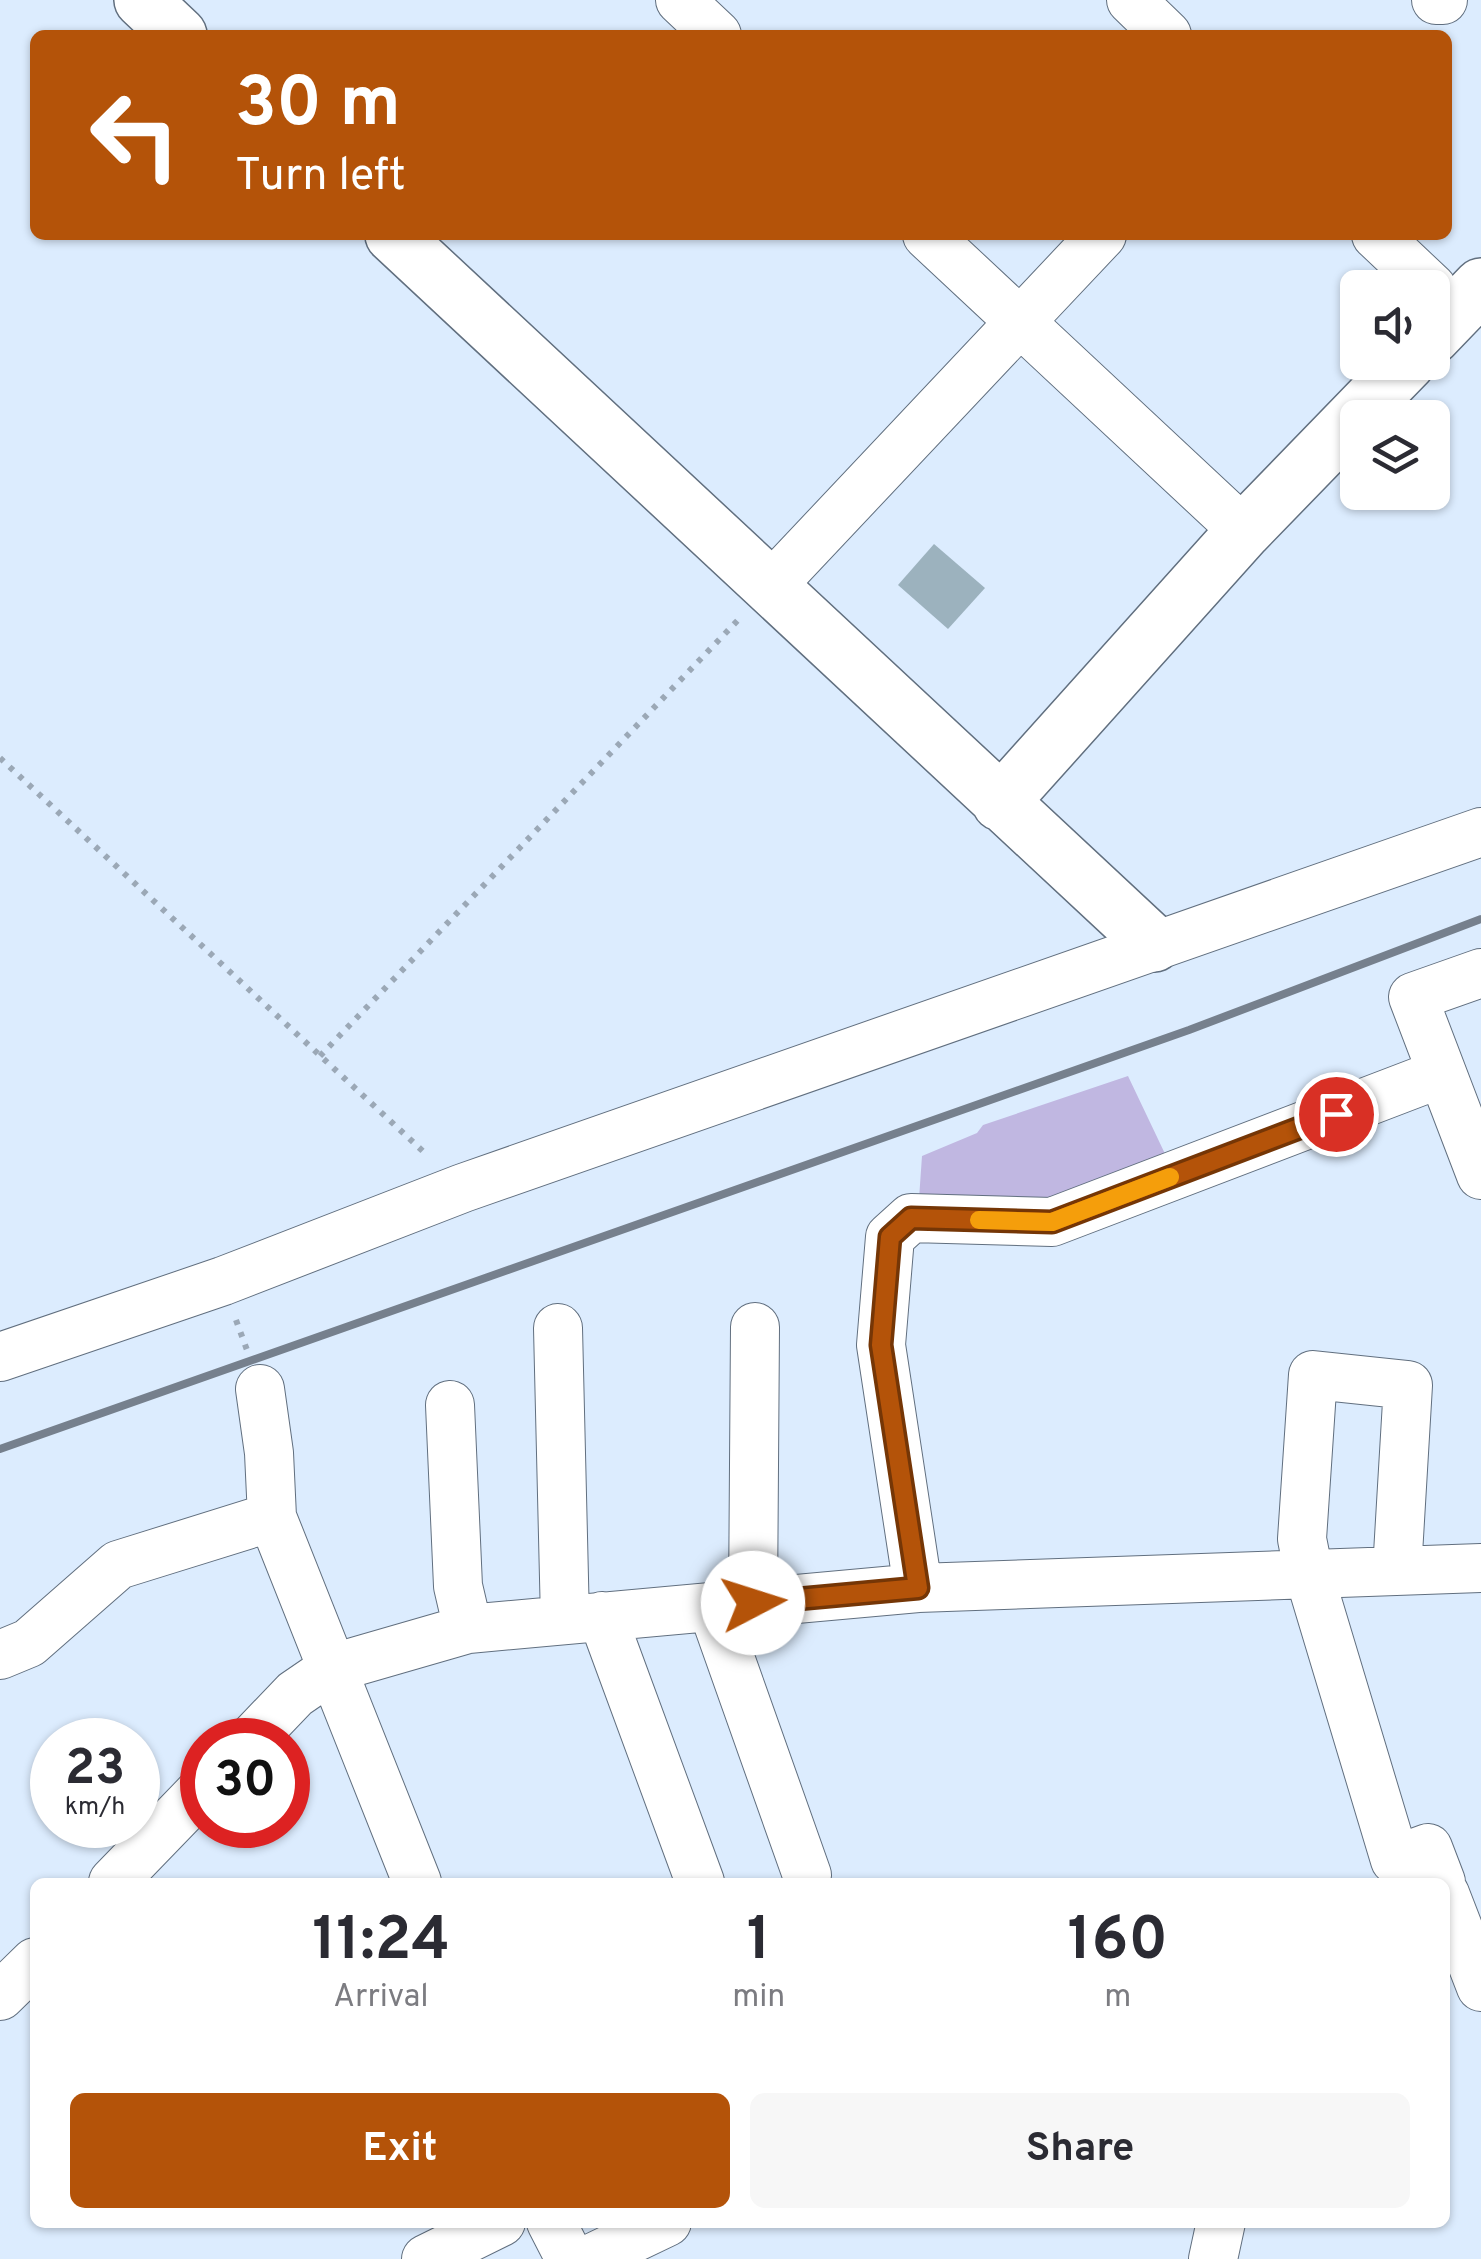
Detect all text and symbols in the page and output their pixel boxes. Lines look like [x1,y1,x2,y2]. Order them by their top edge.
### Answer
text: 30 m [235,62,401,151]
icon: left [70,70,200,200]
text: Turn left [235,149,406,206]
map controls [1340,270,1450,510]
button: sound [1340,270,1450,380]
button: layers [1340,400,1450,510]
pin [1294,1072,1379,1157]
icon: arrive [1309,1087,1364,1142]
position arrow [701,1551,805,1655]
speed limit sign: 30 [180,1718,310,1848]
text: 23 [65,1739,125,1802]
text: km/h [65,1792,125,1824]
text: 11:24 [312,1905,450,1981]
text: 1 [747,1905,771,1981]
text: 160 [1068,1905,1168,1981]
text: Arrival [333,1978,429,2018]
text: min [732,1978,785,2018]
text: m [1104,1978,1131,2018]
button: Exit [70,2093,730,2208]
button: Share [750,2093,1410,2208]

